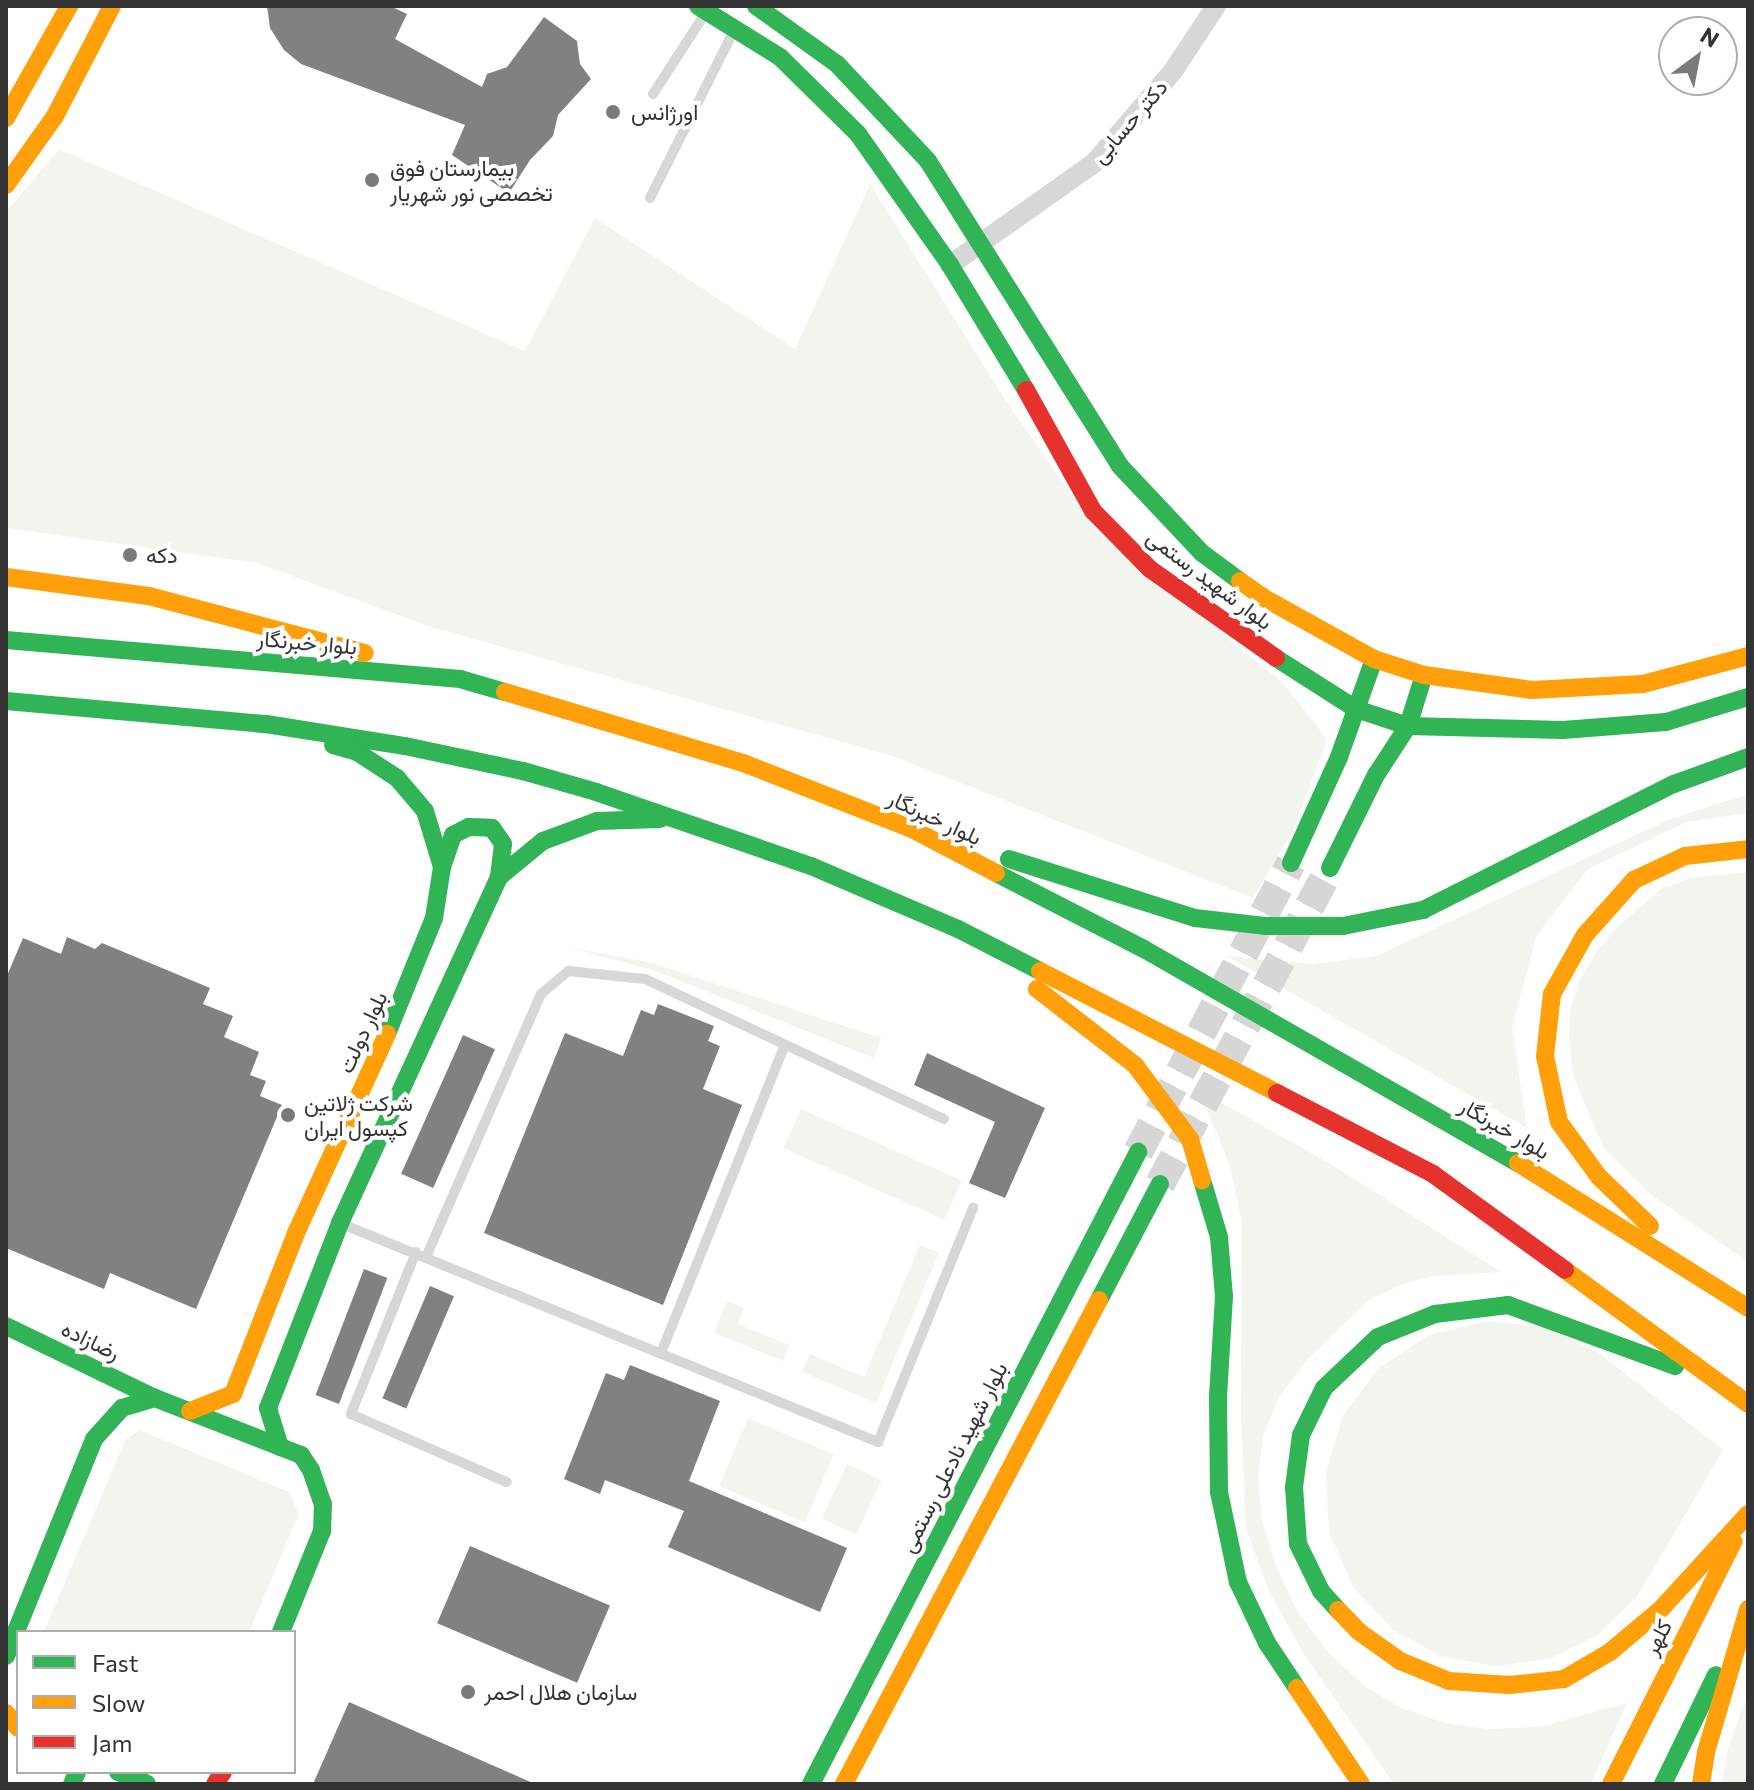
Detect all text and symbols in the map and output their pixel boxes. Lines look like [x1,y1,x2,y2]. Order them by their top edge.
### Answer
north arrow [1658,16,1738,96]
text: N [1696,21,1724,53]
street label: دکتر حسابی [1085,74,1173,168]
place label: اورژانس [631,99,698,125]
marker: اورژانس [602,101,624,123]
place label: بیمارستان فوق تخصصی نور شهریار [390,154,553,206]
marker: بیمارستان فوق تخصصی نور شهریار [361,169,383,191]
street label: بلوار شهید رستمی [1142,523,1278,635]
place label: دکه [146,542,177,568]
marker: دکه [121,546,139,564]
street label: بلوار خبرنگار [256,624,358,660]
street label: بلوار خبرنگار [884,784,986,850]
street label: بلوار دولت [332,987,392,1077]
place label: شرکت ژلاتین کپسول ایران [304,1089,413,1140]
street label: بلوار خبرنگار [1455,1092,1555,1164]
marker: شرکت ژلاتین کپسول ایران [279,1106,297,1124]
street label: رضازاده [57,1315,125,1365]
street label: بلوار شهید نادعلی رستمی [894,1357,1012,1557]
street label: کلهر [1637,1615,1677,1659]
legend [16,1630,296,1774]
text: Fast [92,1648,139,1677]
place label: سازمان هلال احمر [484,1679,637,1705]
marker: سازمان هلال احمر [459,1683,477,1701]
text: Slow [92,1688,145,1717]
text: Jam [92,1728,132,1757]

